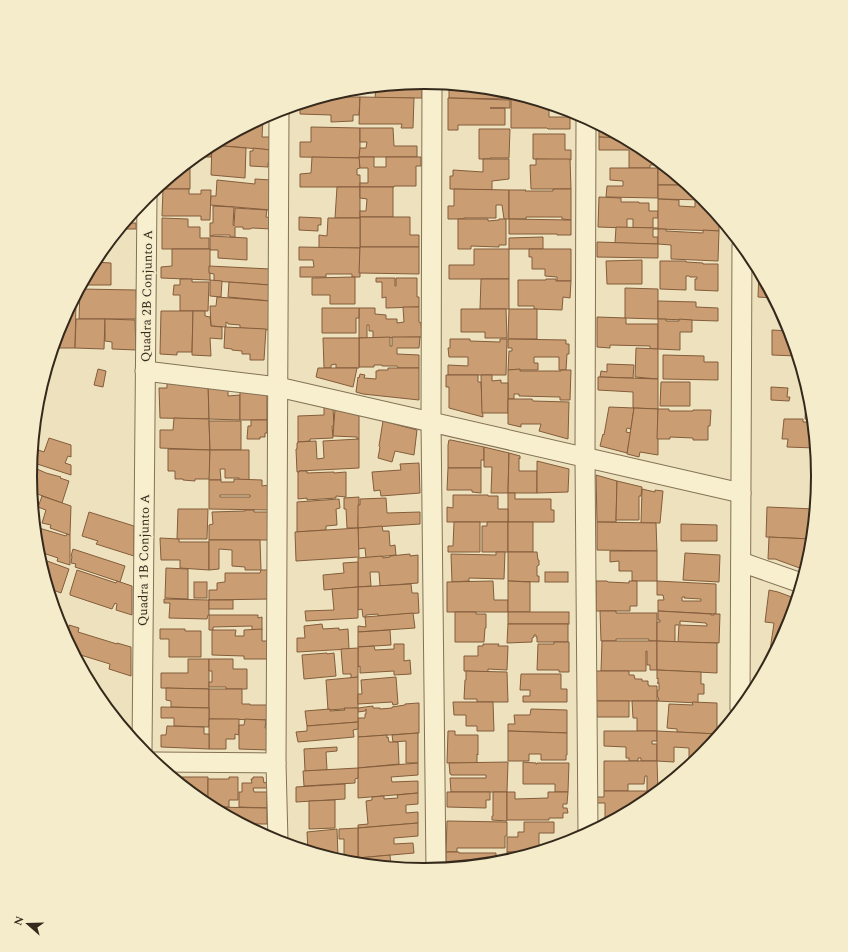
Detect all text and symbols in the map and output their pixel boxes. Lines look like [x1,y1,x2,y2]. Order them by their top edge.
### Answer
street label: Quadra 2B Conjunto A [136,230,158,362]
street label: Quadra 1B Conjunto A [133,494,155,626]
north arrow [8,904,48,944]
text: N [10,914,29,928]

